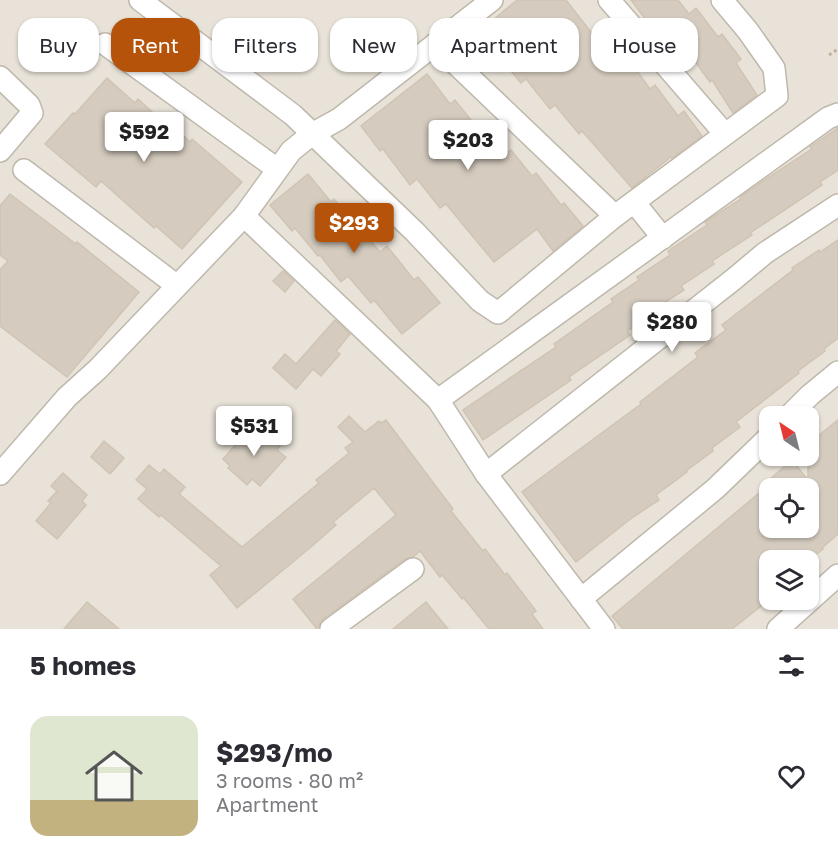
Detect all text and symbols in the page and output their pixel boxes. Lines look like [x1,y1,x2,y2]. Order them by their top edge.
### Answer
chip: Buy [18,18,99,72]
chip: Rent [111,18,200,72]
chip: Filters [212,18,318,72]
chip: New [330,18,417,72]
chip: Apartment [429,18,579,72]
chip: House [591,18,698,72]
pin: $592 [108,112,180,163]
text: $592 [119,119,169,143]
pin: $203 [432,120,504,171]
text: $203 [443,127,493,151]
pin: $293 [318,203,390,254]
text: $293 [329,210,379,234]
pin: $280 [636,302,708,353]
text: $280 [646,309,698,333]
pin: $531 [218,406,290,457]
north arrow [759,406,819,466]
map controls [759,406,819,610]
text: $531 [230,413,278,437]
button: locate [759,478,819,538]
button: layers [759,550,819,610]
icon: filters [775,649,808,682]
text: 5 homes [30,650,136,681]
text: $293/mo [216,737,332,768]
icon: home [78,740,150,812]
icon: heart [775,760,808,793]
text: 3 rooms · 80 m² [216,768,363,792]
text: Apartment [216,792,319,816]

